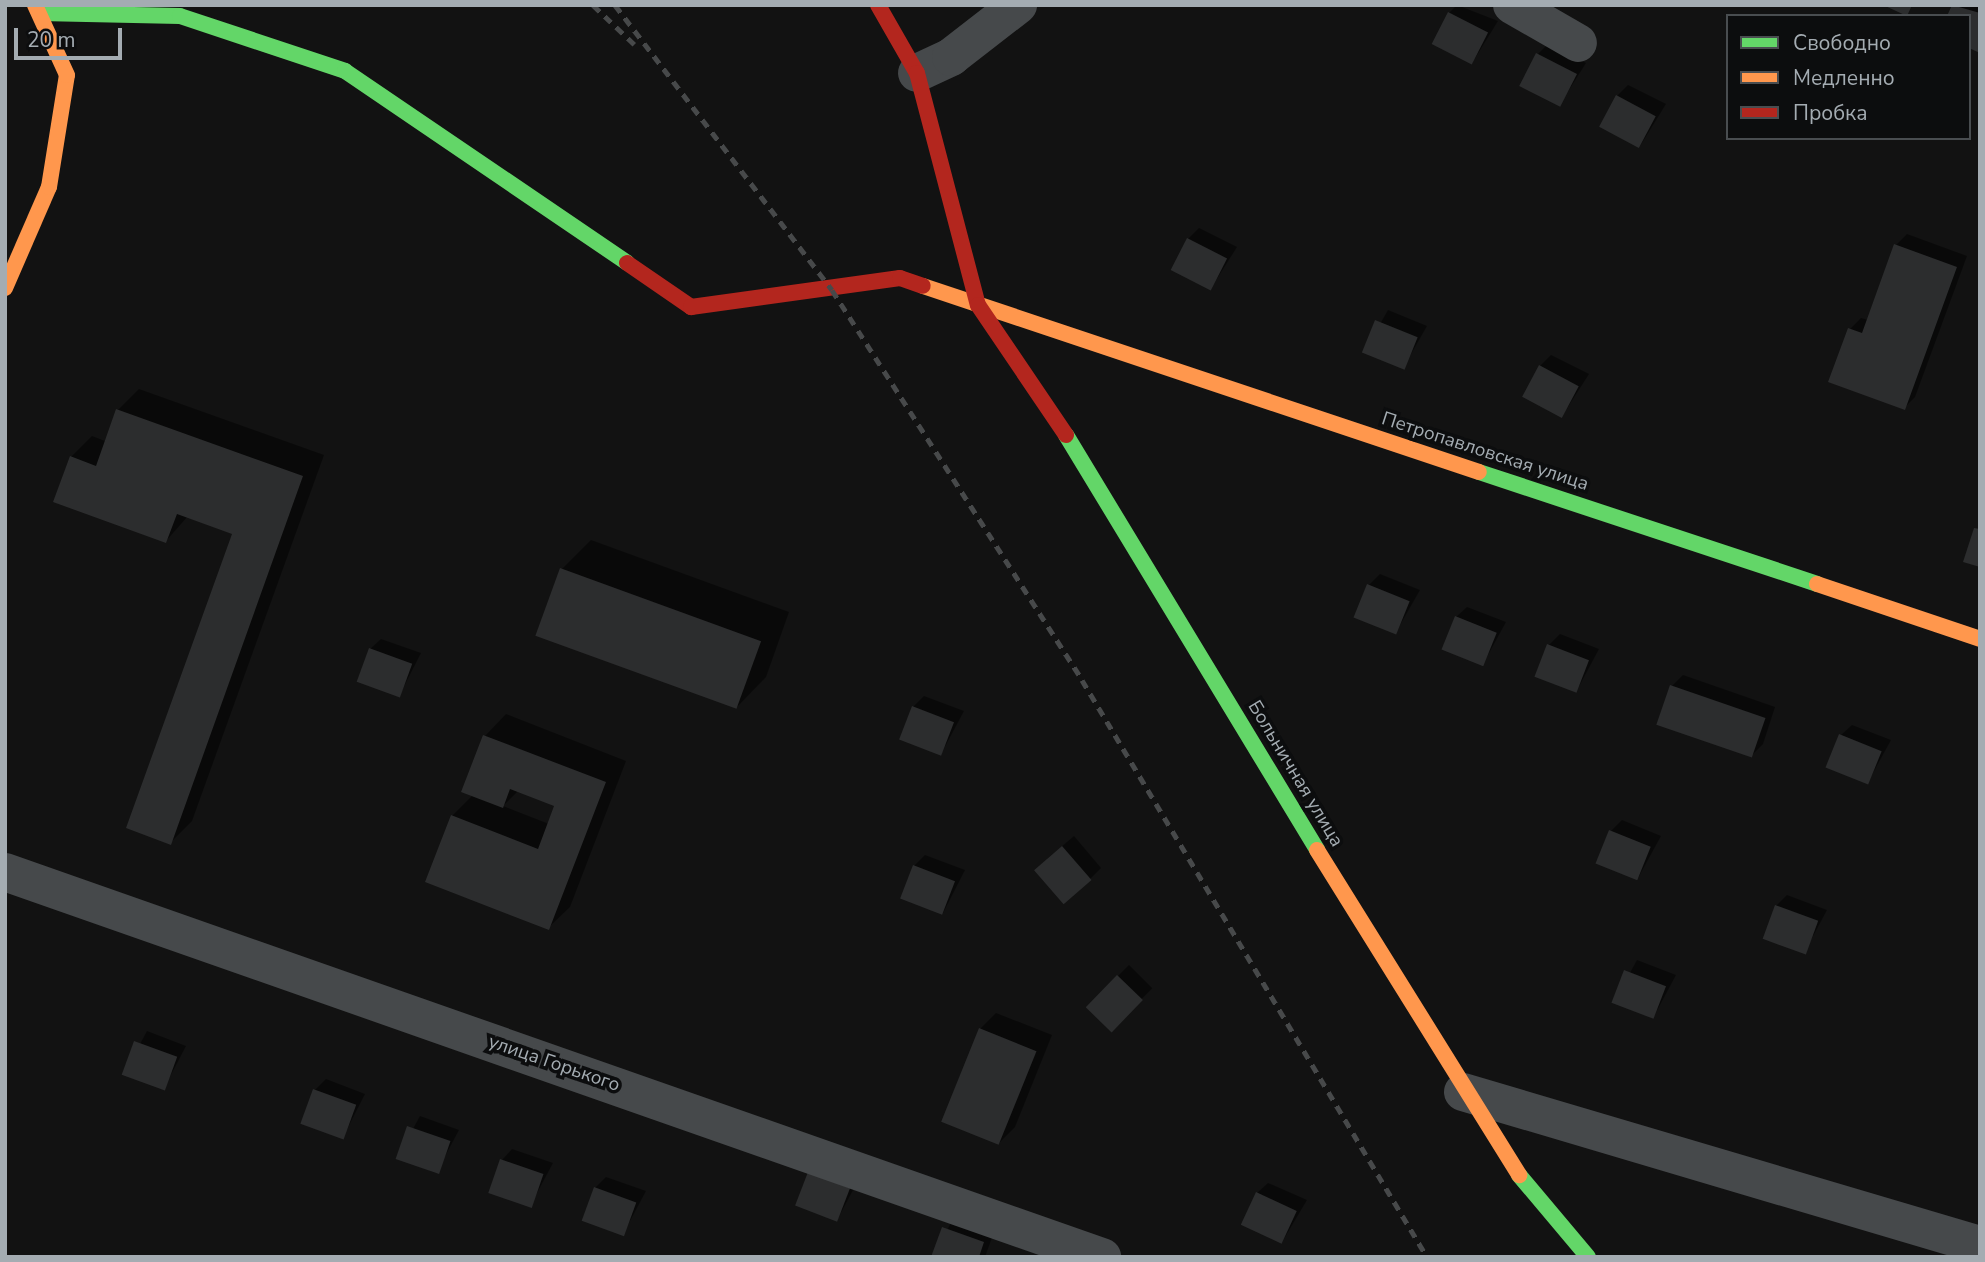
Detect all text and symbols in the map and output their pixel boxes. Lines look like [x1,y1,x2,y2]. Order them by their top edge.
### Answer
scale bar [18,14,126,58]
legend [1726,14,1971,140]
text: 20 m [27,26,76,54]
text: Свободно [1793,29,1891,57]
text: Медленно [1793,64,1895,92]
text: Пробка [1793,99,1867,127]
street label: Петропавловская улица [1379,408,1591,496]
street label: Больничная улица [1242,697,1348,851]
street label: улица Горького [485,1031,623,1097]

